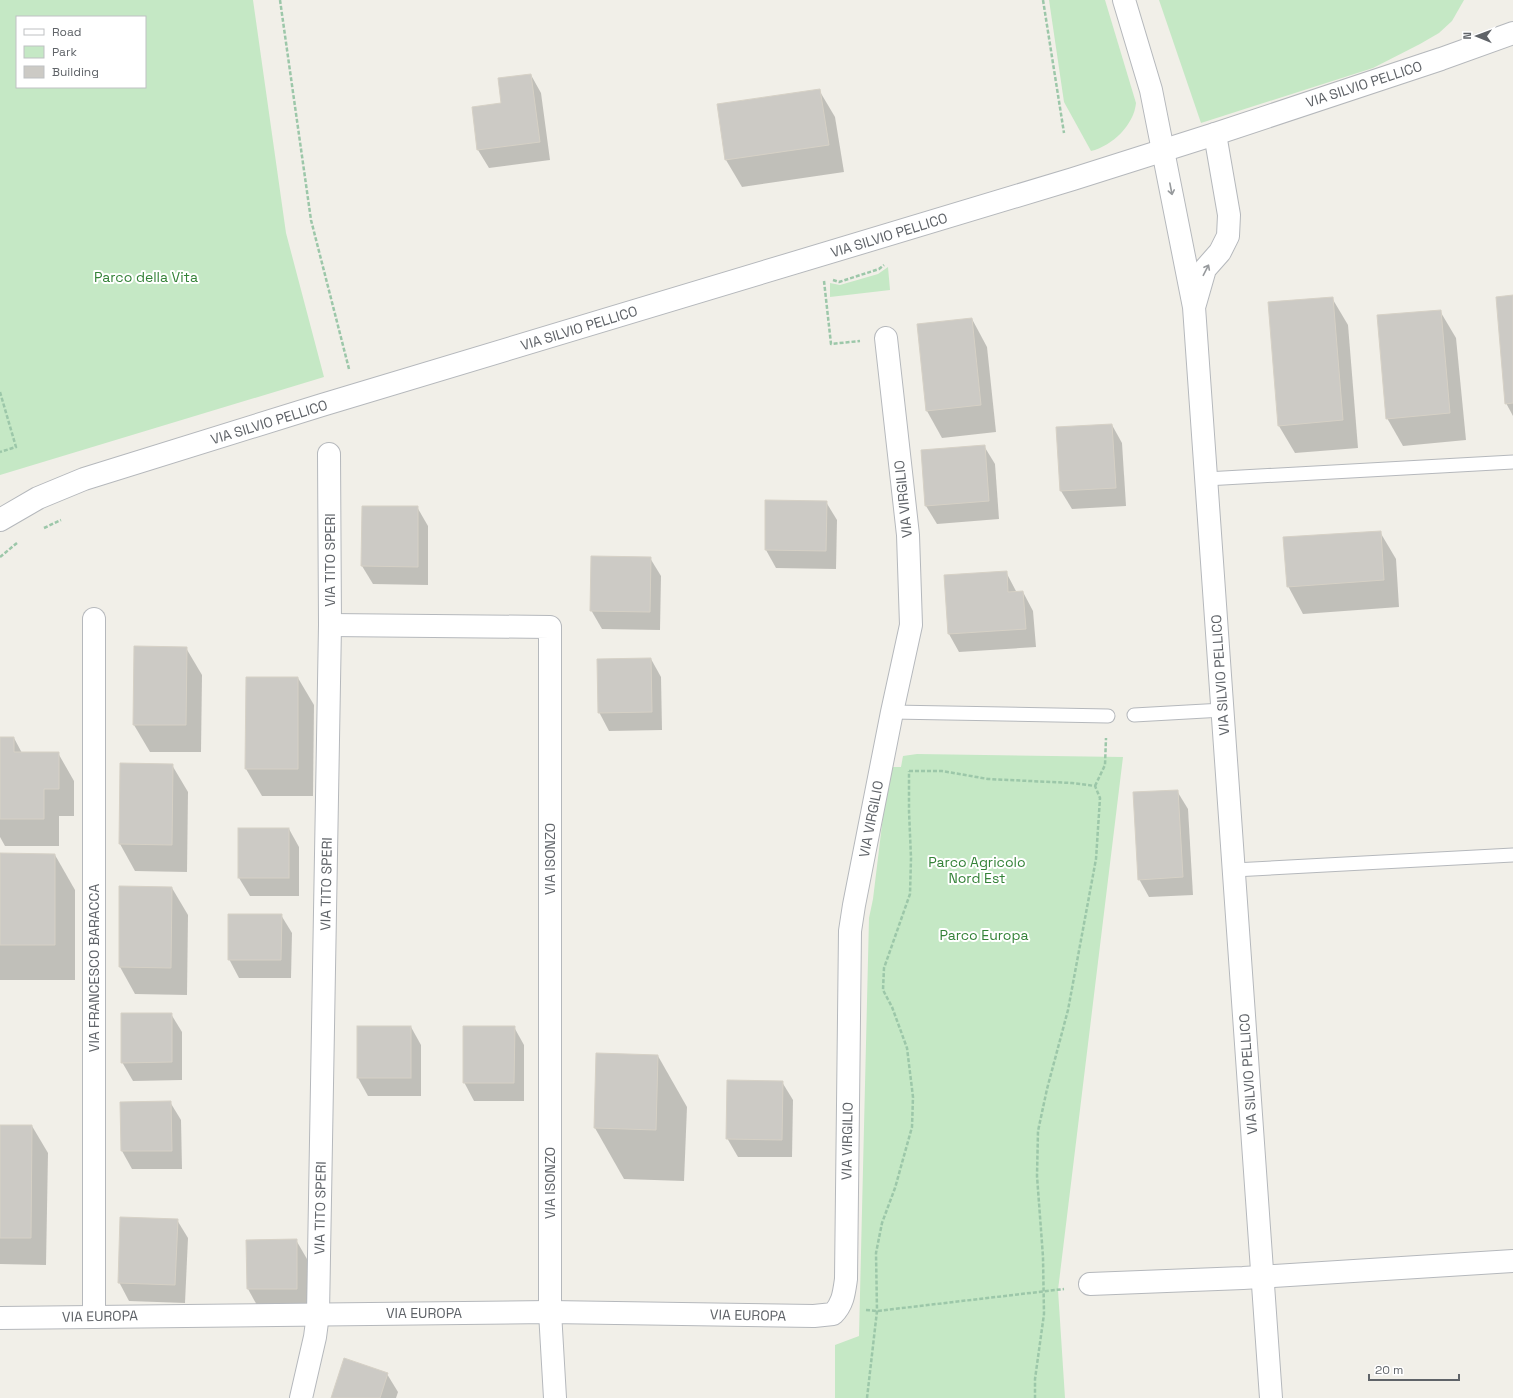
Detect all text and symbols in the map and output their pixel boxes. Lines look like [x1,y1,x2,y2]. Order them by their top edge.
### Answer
legend [16,16,146,88]
north arrow [1457,16,1497,56]
text: Road [52,24,81,40]
text: N [1460,32,1474,40]
text: Park [52,44,77,60]
street label: VIA SILVIO PELLICO [1304,57,1424,111]
text: Building [52,64,99,80]
one-way arrow [1168,182,1176,195]
street label: VIA SILVIO PELLICO [828,209,950,261]
one-way arrow [1203,264,1211,276]
park label: Parco della Vita [94,268,198,286]
street label: VIA SILVIO PELLICO [518,302,640,354]
street label: VIA SILVIO PELLICO [208,396,330,448]
street label: VIA VIRGILIO [890,459,916,539]
street label: VIA TITO SPERI [321,513,339,607]
street label: VIA SILVIO PELLICO [1207,614,1233,736]
street label: VIA VIRGILIO [855,779,887,859]
street label: VIA ISONZO [541,823,559,895]
street label: VIA TITO SPERI [316,837,336,931]
park label: Parco Agricolo Nord Est [928,853,1026,887]
street label: VIA FRANCESCO BARACCA [85,884,103,1052]
park label: Parco Europa [939,926,1029,944]
street label: VIA SILVIO PELLICO [1235,1013,1261,1135]
street label: VIA VIRGILIO [837,1102,857,1180]
street label: VIA ISONZO [541,1147,559,1219]
street label: VIA TITO SPERI [310,1161,330,1255]
street label: VIA EUROPA [386,1304,462,1322]
street label: VIA EUROPA [710,1305,786,1325]
street label: VIA EUROPA [62,1306,138,1326]
scale bar [1369,1356,1459,1382]
text: 20 m [1375,1362,1403,1378]

